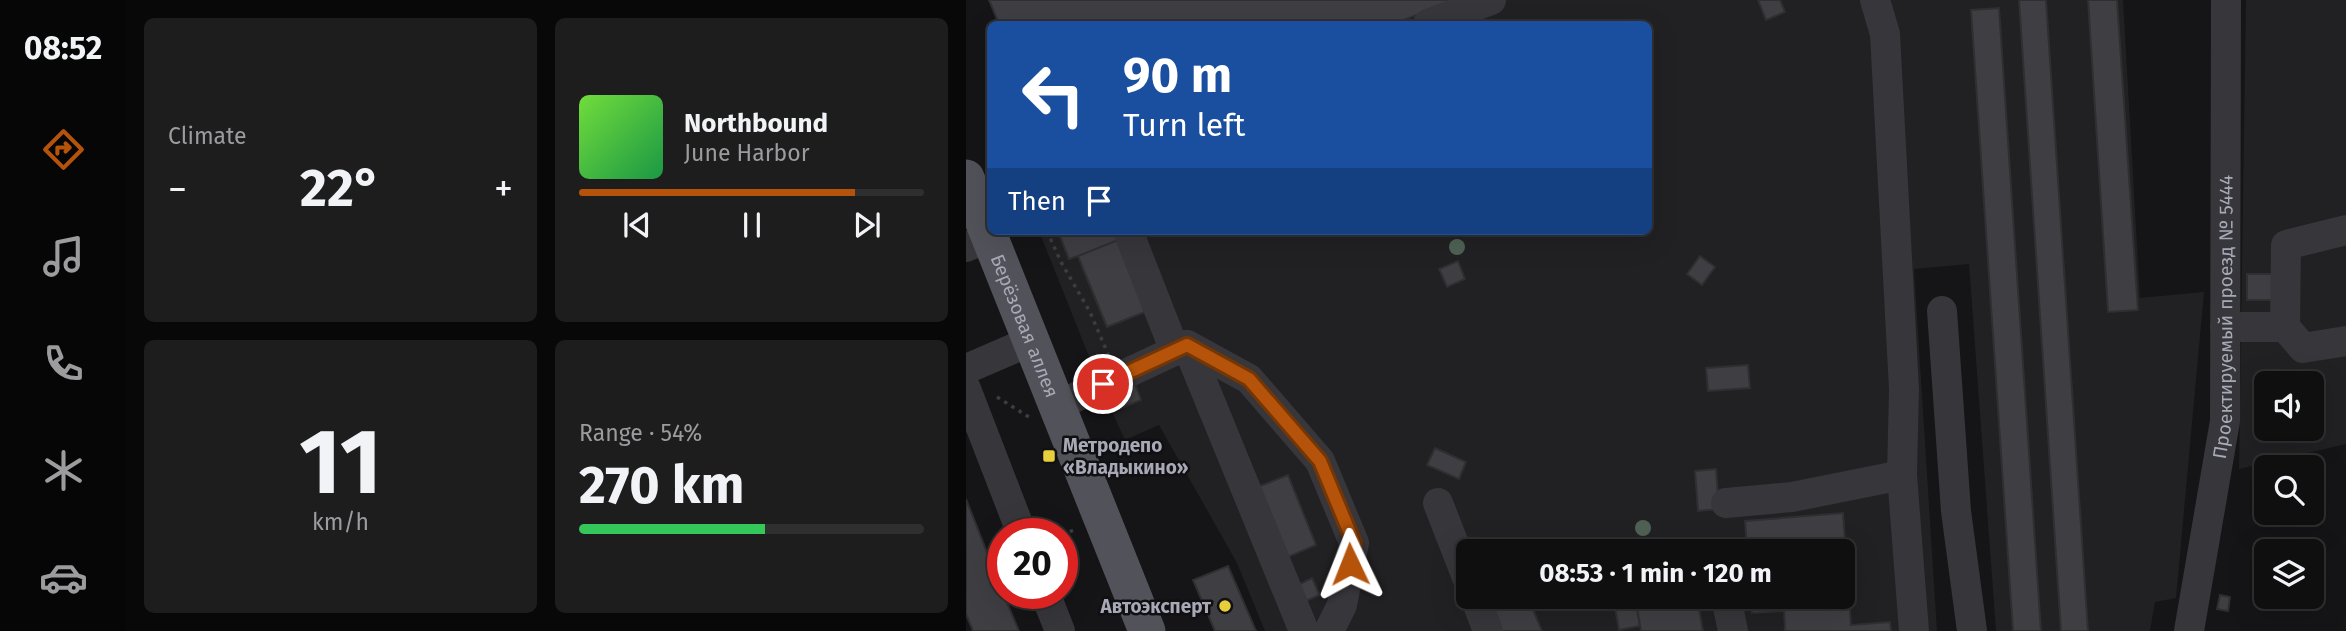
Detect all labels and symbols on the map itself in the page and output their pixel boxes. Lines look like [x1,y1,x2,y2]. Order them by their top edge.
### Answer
street label: Проектируемый проезд № 5444 [2207,175,2237,461]
street label: Берёзовая аллея [986,251,1064,401]
pin [1073,354,1133,414]
place label: Метродепо «Владыкино» [1063,434,1188,479]
marker: Метродепо «Владыкино» [1041,448,1057,464]
speed limit sign: 20 [987,518,1078,609]
position arrow [1313,527,1387,601]
place label: Автоэксперт [1100,595,1212,618]
marker: Автоэксперт [1217,598,1233,614]

